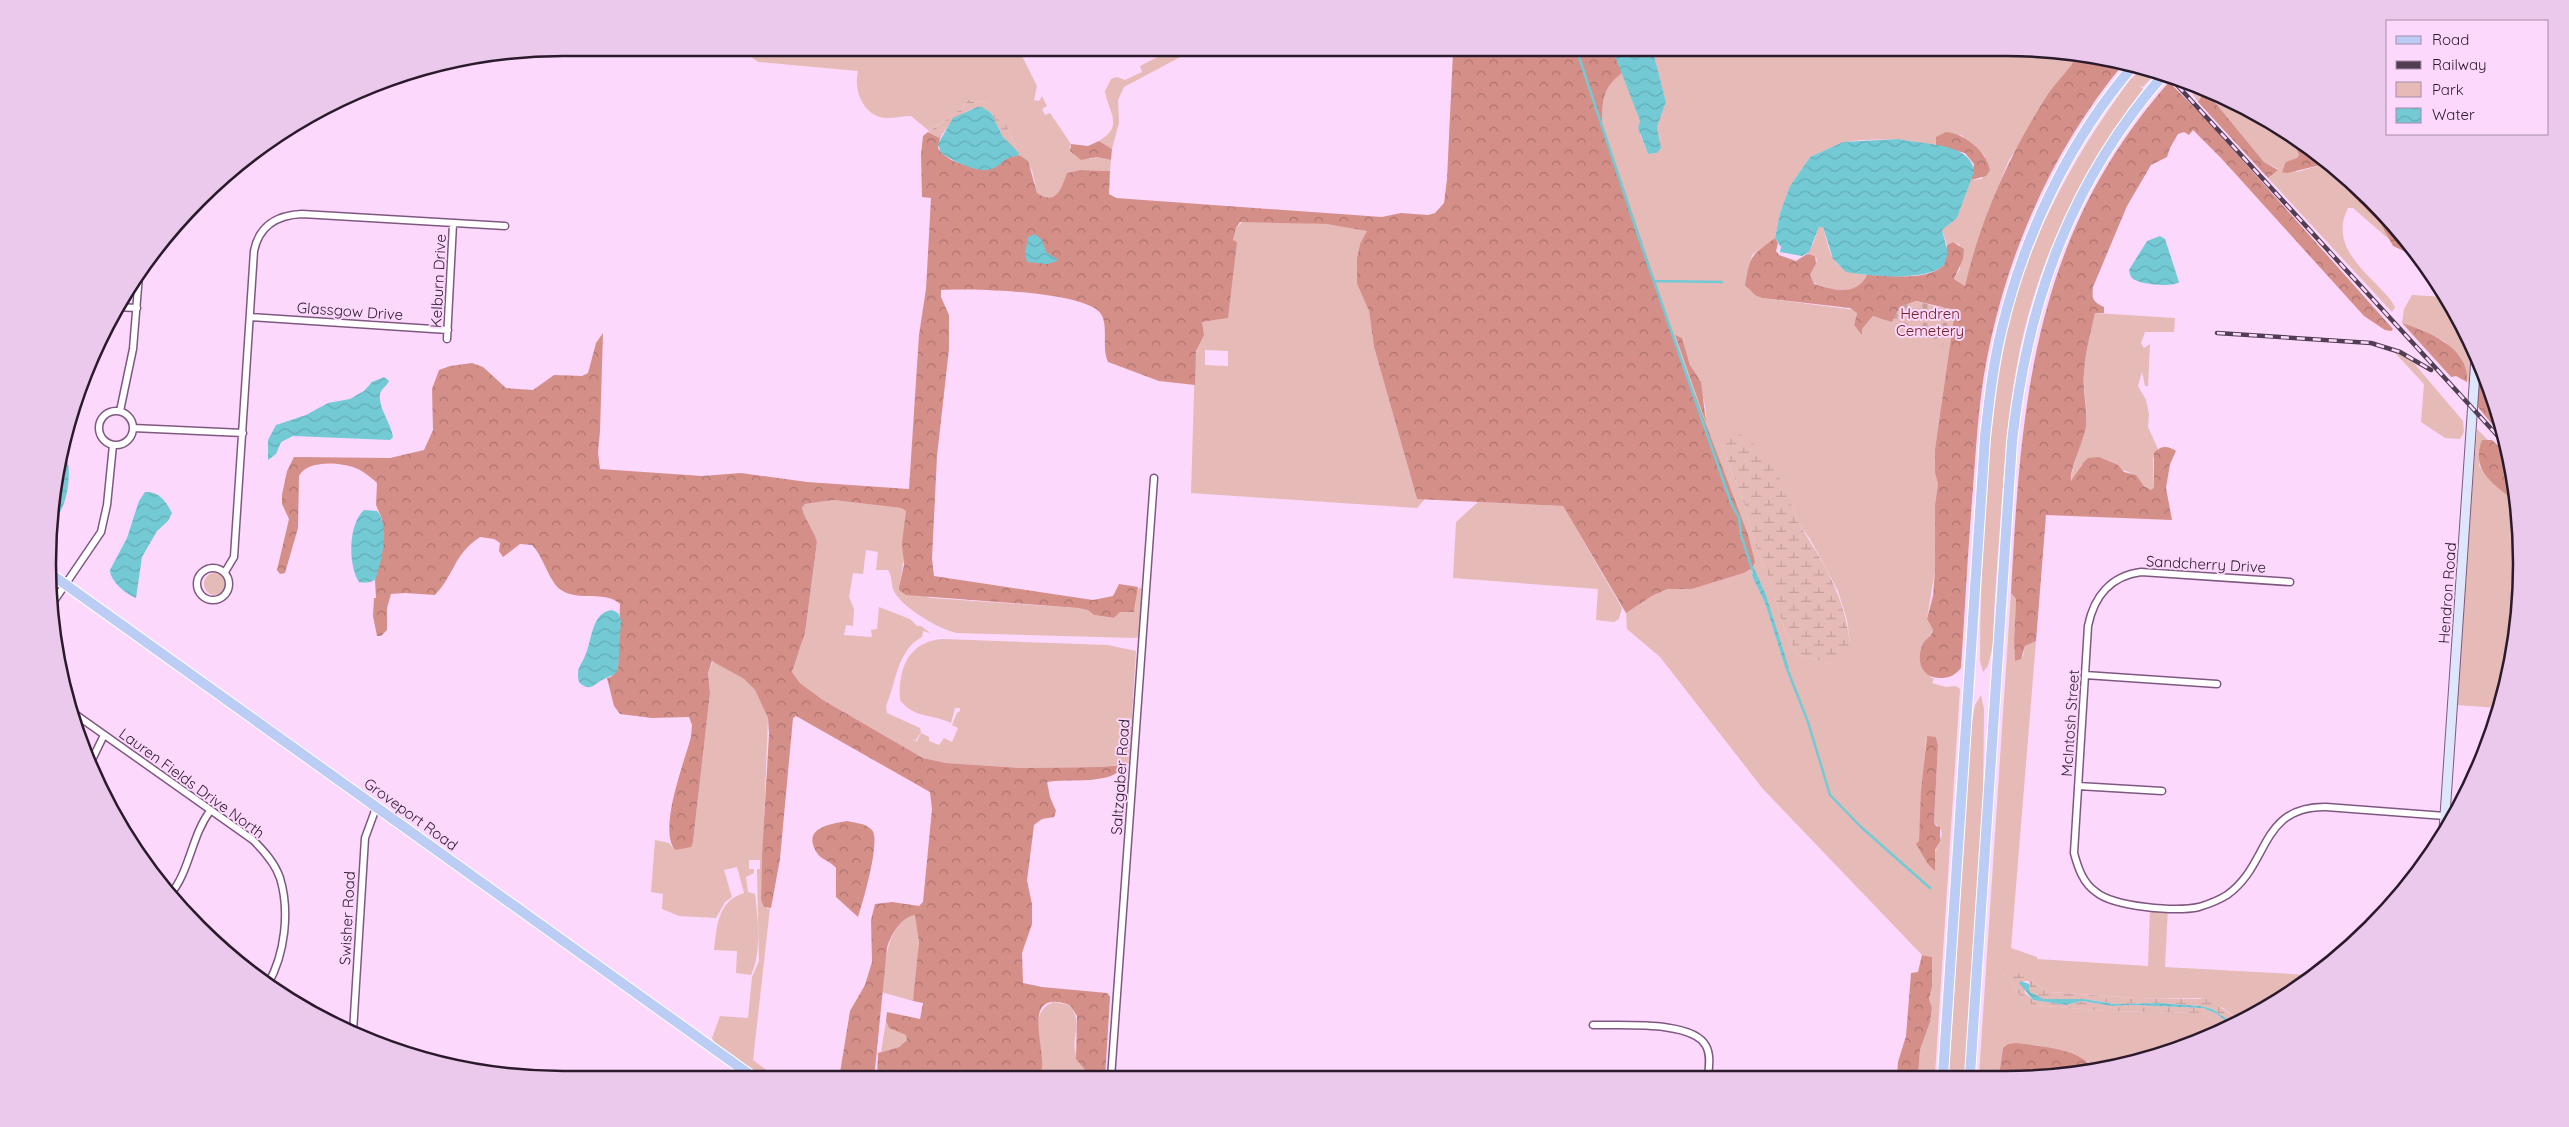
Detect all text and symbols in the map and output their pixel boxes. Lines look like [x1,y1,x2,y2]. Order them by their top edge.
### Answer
legend [2386,20,2549,135]
text: Road [2432,30,2469,49]
text: Railway [2432,55,2487,74]
text: Park [2432,80,2464,99]
text: Water [2432,105,2475,124]
street label: Kelburn Drive [426,234,450,328]
street label: Glassgow Drive [296,298,404,324]
park label: Hendren Cemetery [1896,304,1964,340]
street label: Hendron Road [2434,542,2460,644]
street label: Sandcherry Drive [2145,551,2267,577]
street label: McIntosh Street [2057,669,2083,777]
street label: Saltzgaber Road [1106,718,1134,836]
street label: Lauren Fields Drive North [115,724,269,842]
street label: Groveport Road [360,774,462,854]
street label: Swisher Road [335,871,359,965]

